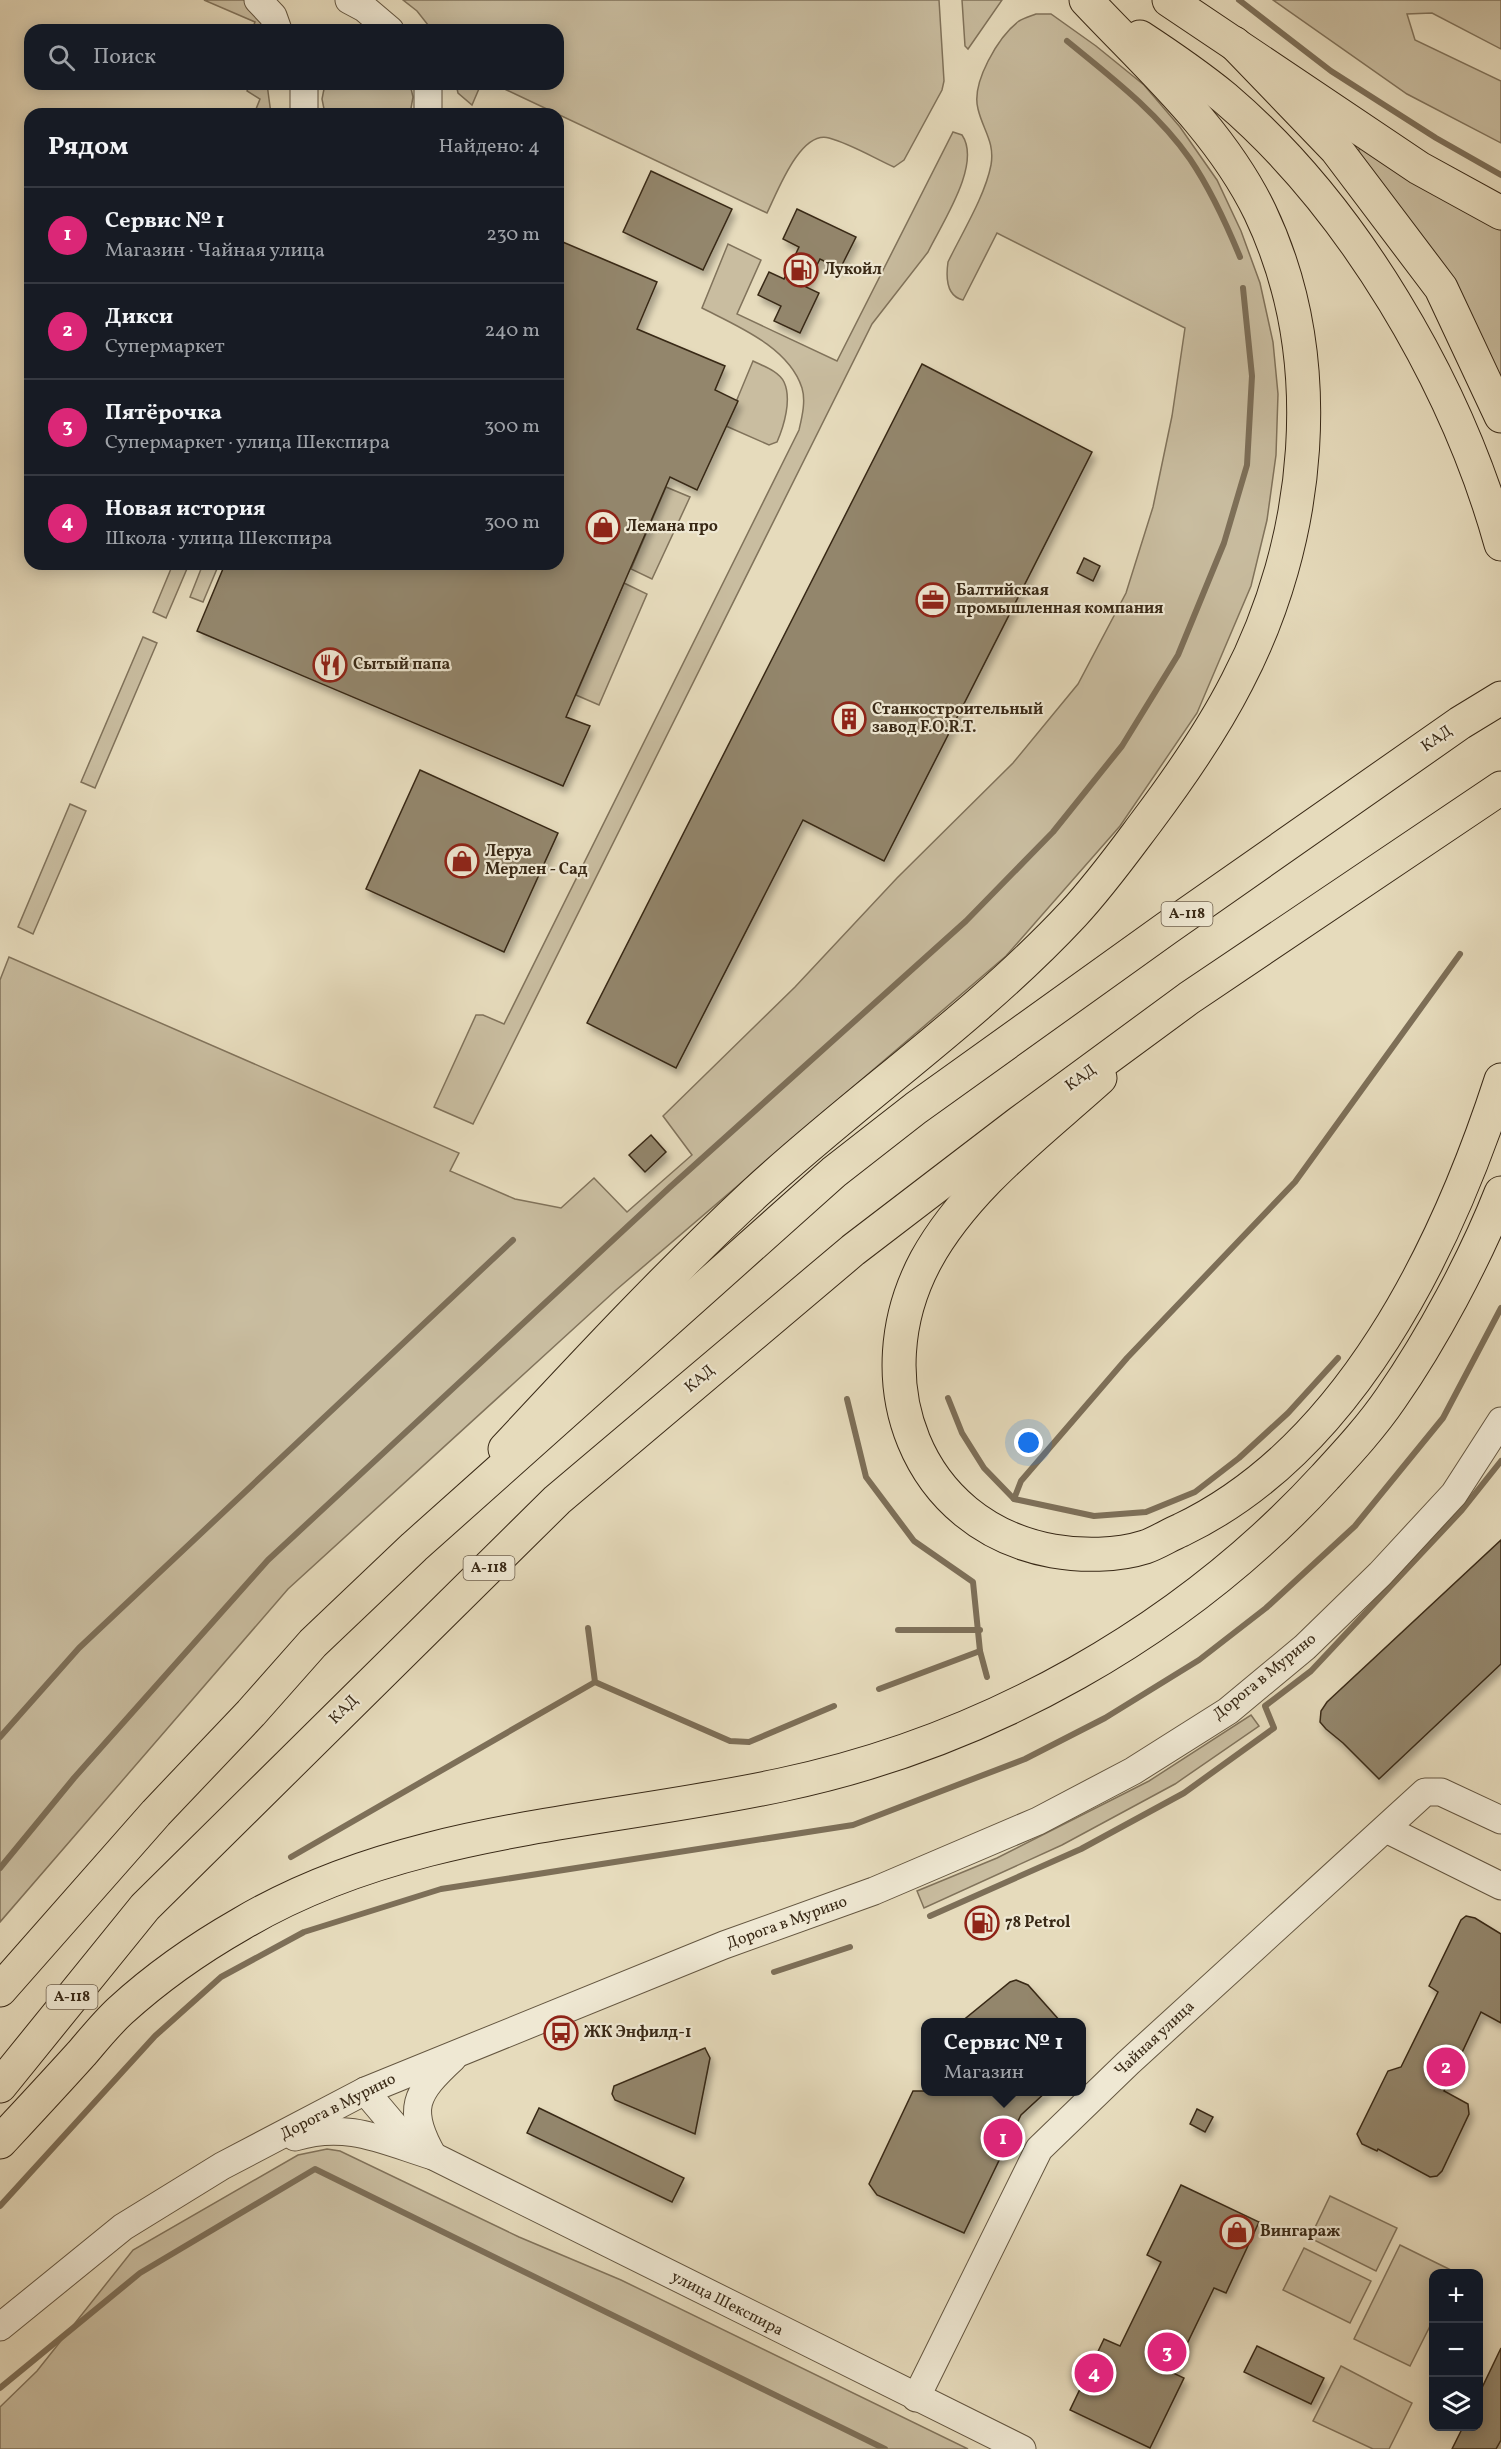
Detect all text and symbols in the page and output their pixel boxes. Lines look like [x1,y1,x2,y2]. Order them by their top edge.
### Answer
search box [24,24,564,90]
icon: search [45,41,78,74]
text: Поиск [93,42,156,73]
text: Рядом [48,129,128,165]
text: Найдено: 4 [439,133,540,161]
text: Сервис № 1 [105,206,224,237]
text: 1 [63,221,72,249]
text: 230 m [486,221,540,249]
text: Магазин · Чайная улица [105,237,325,265]
fuel station icon: Лукойл [783,252,819,288]
place label: Лукойл [824,259,882,281]
text: Дикси [105,302,173,333]
text: 2 [62,317,73,345]
text: 240 m [485,317,540,345]
text: Супермаркет [105,333,225,361]
text: Пятёрочка [105,398,222,429]
text: 3 [62,413,73,441]
text: 300 m [484,413,540,441]
text: Супермаркет · улица Шекспира [105,429,390,457]
text: Новая история [105,494,266,525]
text: 4 [61,509,74,537]
text: 300 m [484,509,540,537]
shop icon: Лемана про [585,509,621,545]
place label: Лемана про [626,516,718,538]
text: Школа · улица Шекспира [105,525,332,553]
place label: Балтийская промышленная компания [956,580,1163,620]
office icon: Балтийская промышленная компания [915,582,951,618]
restaurant icon: Сытый папа [312,647,348,683]
place label: Сытый папа [353,654,450,676]
place label: Станкостроительный завод F.O.R.T. [872,699,1043,739]
building icon: Станкостроительный завод F.O.R.T. [831,701,867,737]
street label: КАД [1417,720,1457,758]
place label: Леруа Мерлен - Сад [485,841,588,881]
shop icon: Леруа Мерлен - Сад [444,843,480,879]
road number: А-118 [1162,902,1212,926]
street label: КАД [1061,1059,1101,1097]
street label: КАД [680,1360,720,1398]
your location [1014,1428,1043,1457]
road number: А-118 [464,1556,514,1580]
street label: Дорога в Мурино [1209,1628,1321,1726]
street label: КАД [324,1690,364,1730]
street label: Дорога в Мурино [723,1891,851,1955]
fuel station icon: 78 Petrol [964,1905,1000,1941]
place label: 78 Petrol [1005,1912,1071,1934]
road number: А-118 [46,1985,98,2009]
street label: Чайная улица [1110,1996,1200,2082]
bus stop icon: ЖК Энфилд-1 [543,2015,579,2051]
popup [921,2018,1086,2096]
place label: ЖК Энфилд-1 [584,2022,691,2044]
text: Сервис № 1 [944,2028,1063,2059]
pin: 2 [1426,2044,1466,2090]
text: Магазин [944,2059,1024,2087]
street label: Дорога в Мурино [276,2068,400,2146]
pin: 1 [984,2116,1022,2160]
shop icon: Вингараж [1219,2214,1255,2250]
place label: Вингараж [1260,2221,1340,2243]
street label: улица Шекспира [667,2266,787,2342]
map controls [1429,2269,1483,2431]
button: + [1429,2269,1483,2323]
button: − [1429,2323,1483,2377]
pin: 3 [1148,2330,1186,2374]
pin: 4 [1074,2350,1114,2396]
button: layers [1429,2377,1483,2431]

